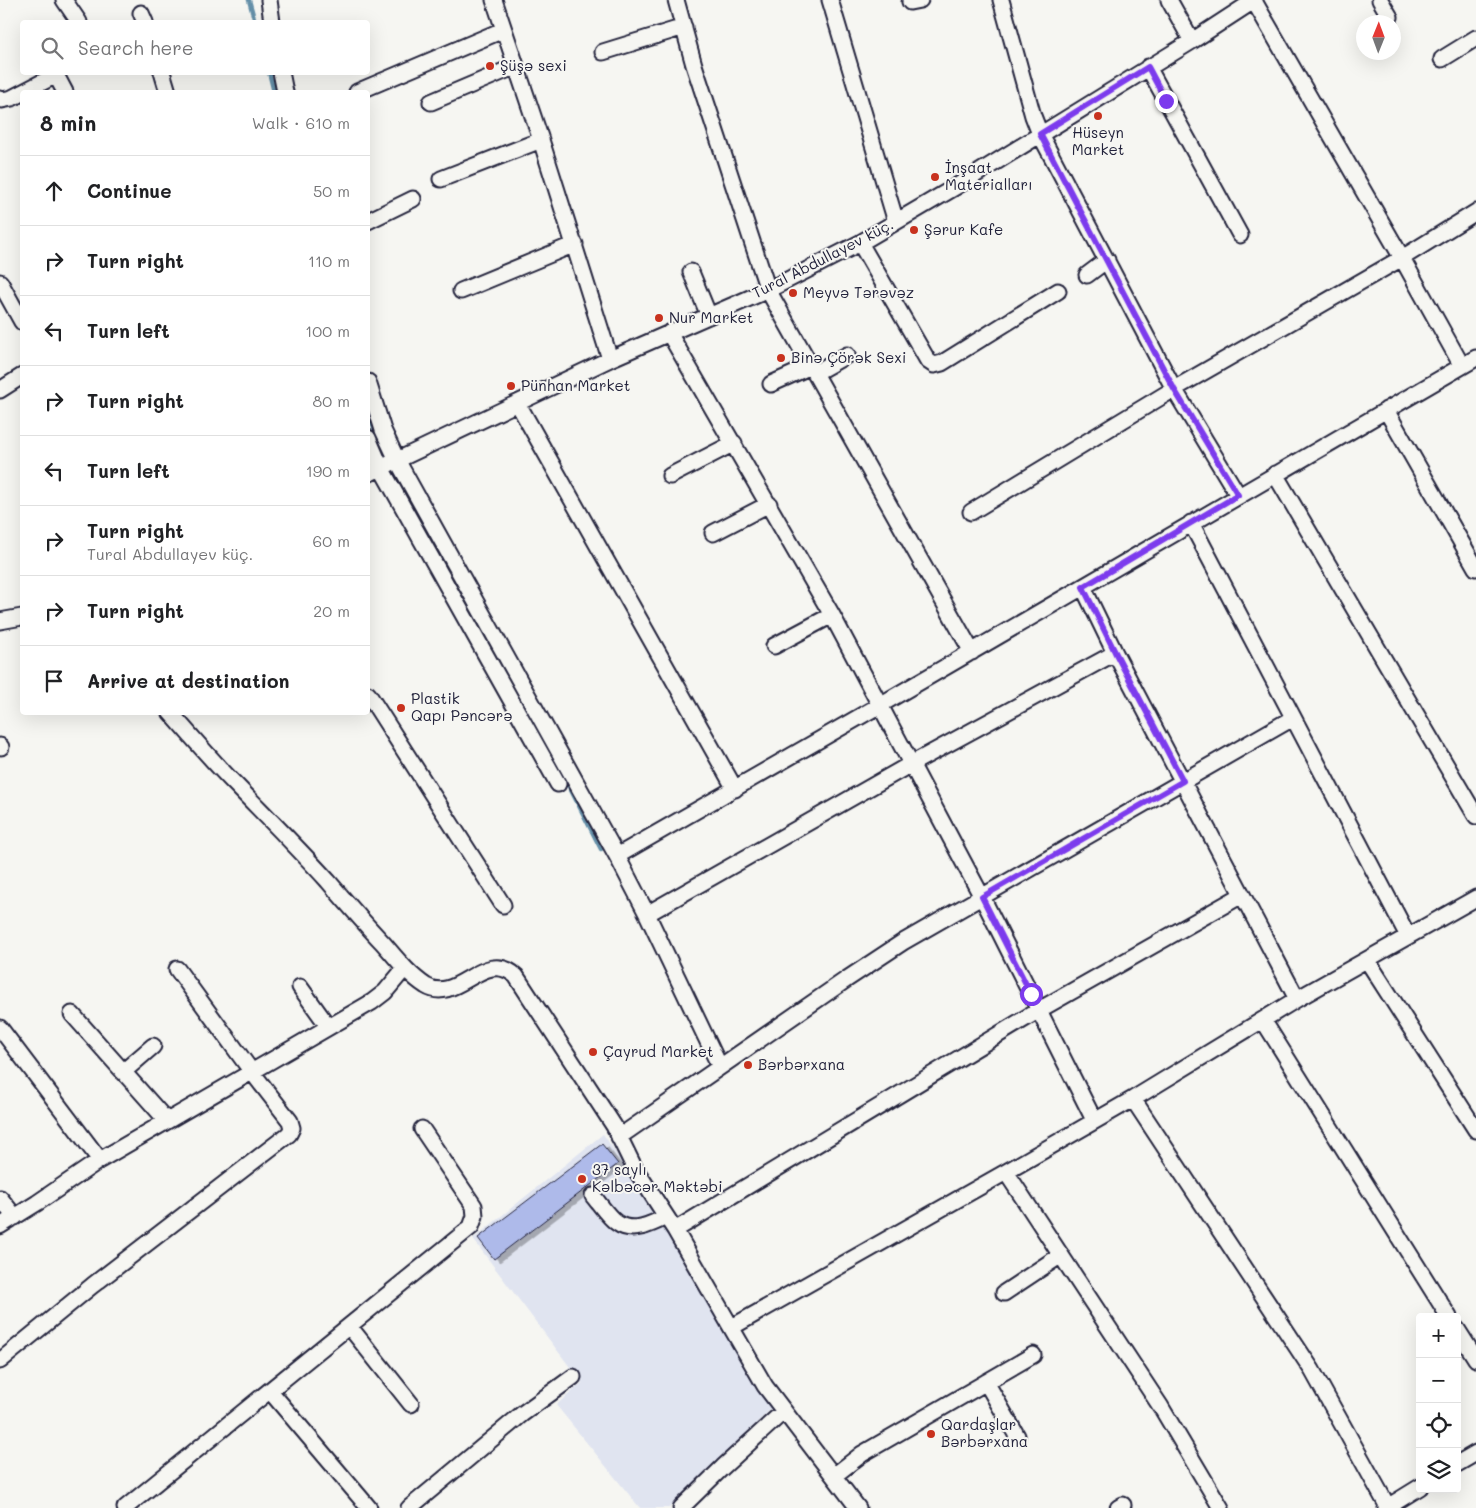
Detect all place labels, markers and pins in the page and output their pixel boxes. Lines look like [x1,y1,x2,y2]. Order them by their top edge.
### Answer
place label: Şüşə sexi [500,55,567,75]
marker: Şüşə sexi [484,60,496,72]
marker: Hüseyn Market [1092,110,1104,122]
place label: Hüseyn Market [1072,122,1124,159]
place label: İnşaat Materialları [945,157,1033,194]
marker: İnşaat Materialları [929,171,941,183]
place label: Şərur Kafe [924,219,1003,239]
marker: Şərur Kafe [908,224,920,236]
place label: Meyvə Tərəvəz [803,282,914,302]
marker: Meyvə Tərəvəz [787,287,799,299]
place label: Nur Market [669,307,753,327]
marker: Nur Market [653,312,665,324]
place label: Binə Çörək Sexi [791,347,906,367]
marker: Binə Çörək Sexi [775,352,787,364]
place label: Pünhan Market [521,375,630,395]
marker: Pünhan Market [505,380,517,392]
place label: Plastik Qapı Pəncərə [411,688,513,725]
marker: Plastik Qapı Pəncərə [395,702,407,714]
place label: Çayrud Market [603,1041,714,1061]
marker: Çayrud Market [587,1046,599,1058]
place label: Bərbərxana [758,1054,845,1074]
marker: Bərbərxana [742,1059,754,1071]
place label: 37 saylı Kəlbəcər Məktəbi [592,1159,723,1196]
marker: 37 saylı Kəlbəcər Məktəbi [576,1173,588,1185]
place label: Qardaşlar Bərbərxana [941,1414,1028,1451]
marker: Qardaşlar Bərbərxana [925,1428,937,1440]

